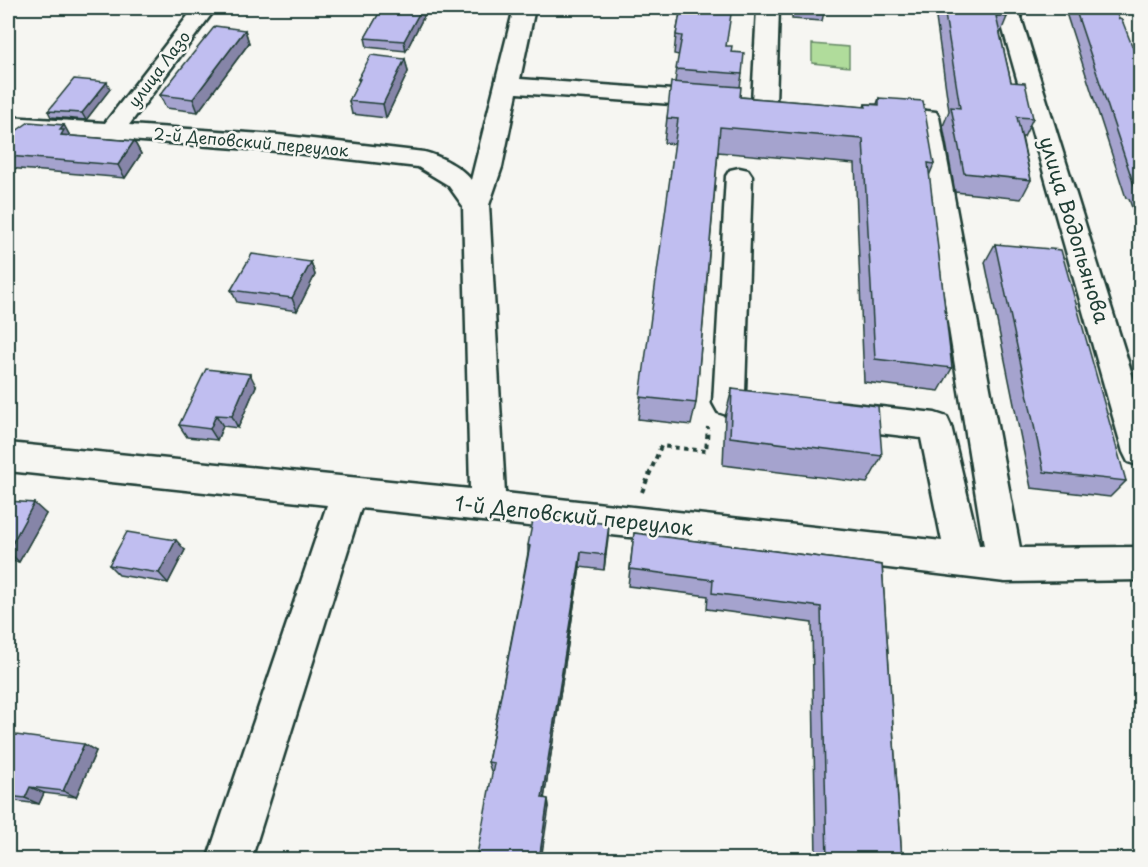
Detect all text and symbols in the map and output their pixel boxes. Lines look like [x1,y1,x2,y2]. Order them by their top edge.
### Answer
street label: улица Лазо [121,25,195,112]
street label: 2-й Деповский переулок [153,121,350,162]
street label: улица Водопьянова [1032,132,1118,327]
street label: 1-й Деповский переулок [454,488,695,542]

